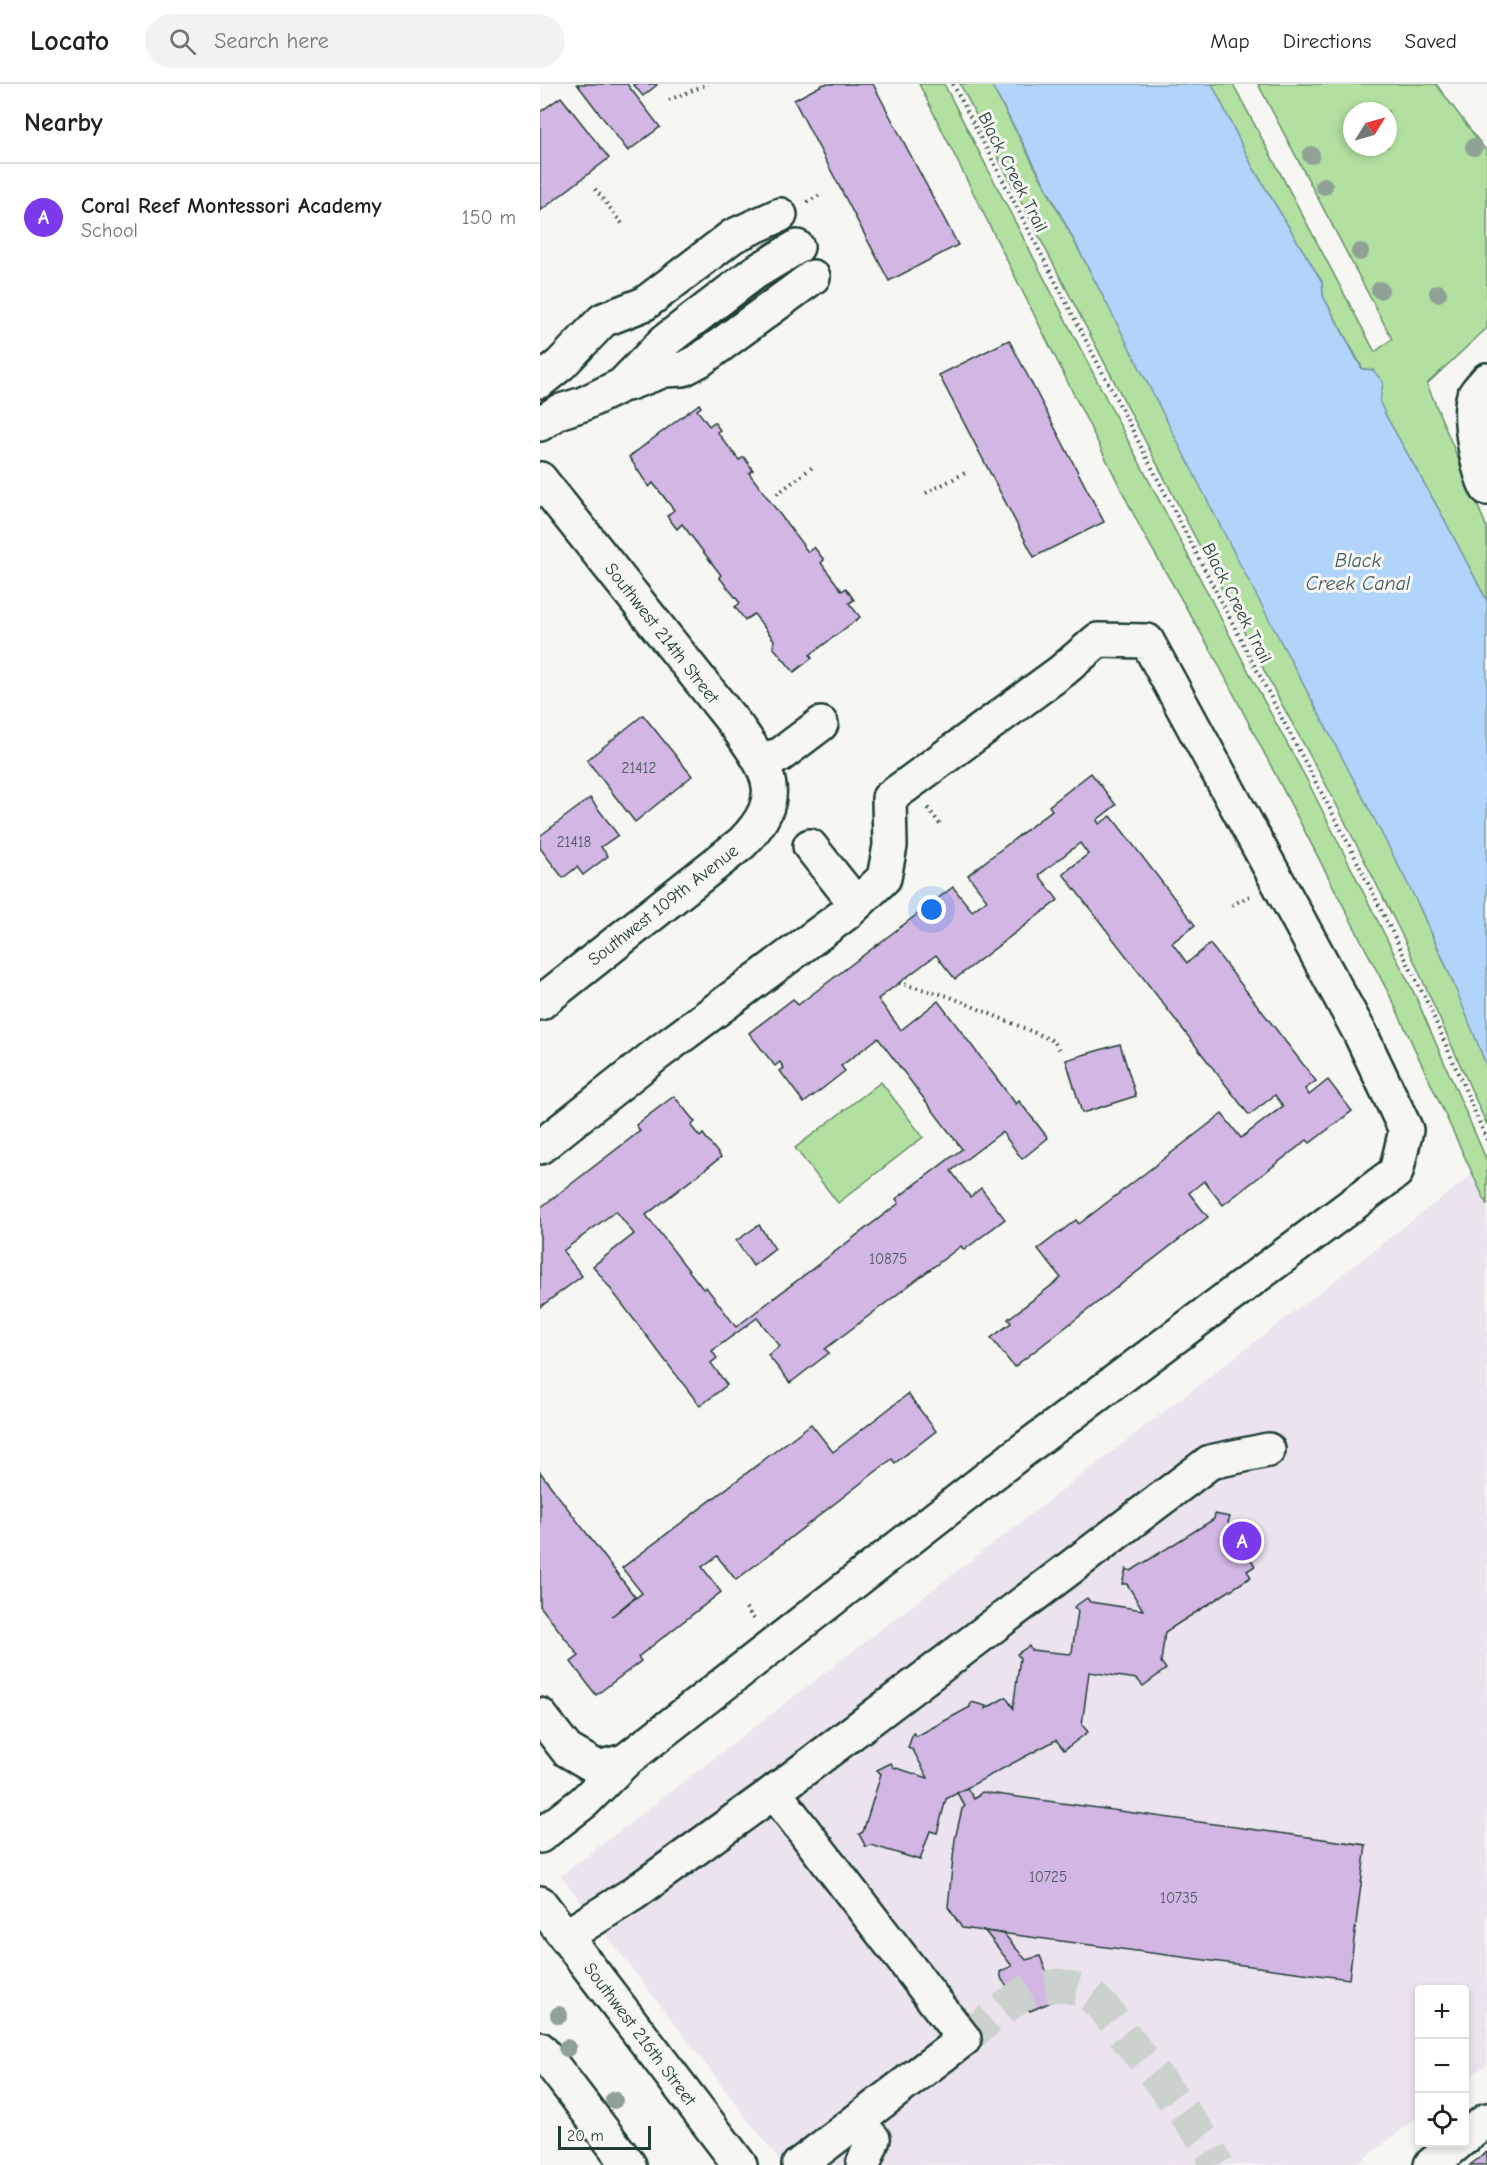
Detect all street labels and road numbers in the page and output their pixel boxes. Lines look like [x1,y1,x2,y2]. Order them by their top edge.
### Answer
street label: Black Creek Trail [973,109,1052,236]
street label: Black Creek Trail [1197,540,1276,667]
street label: Southwest 214th Street [600,559,724,708]
street label: Southwest 109th Avenue [584,840,743,971]
street label: Southwest 216th Street [579,1959,701,2111]

